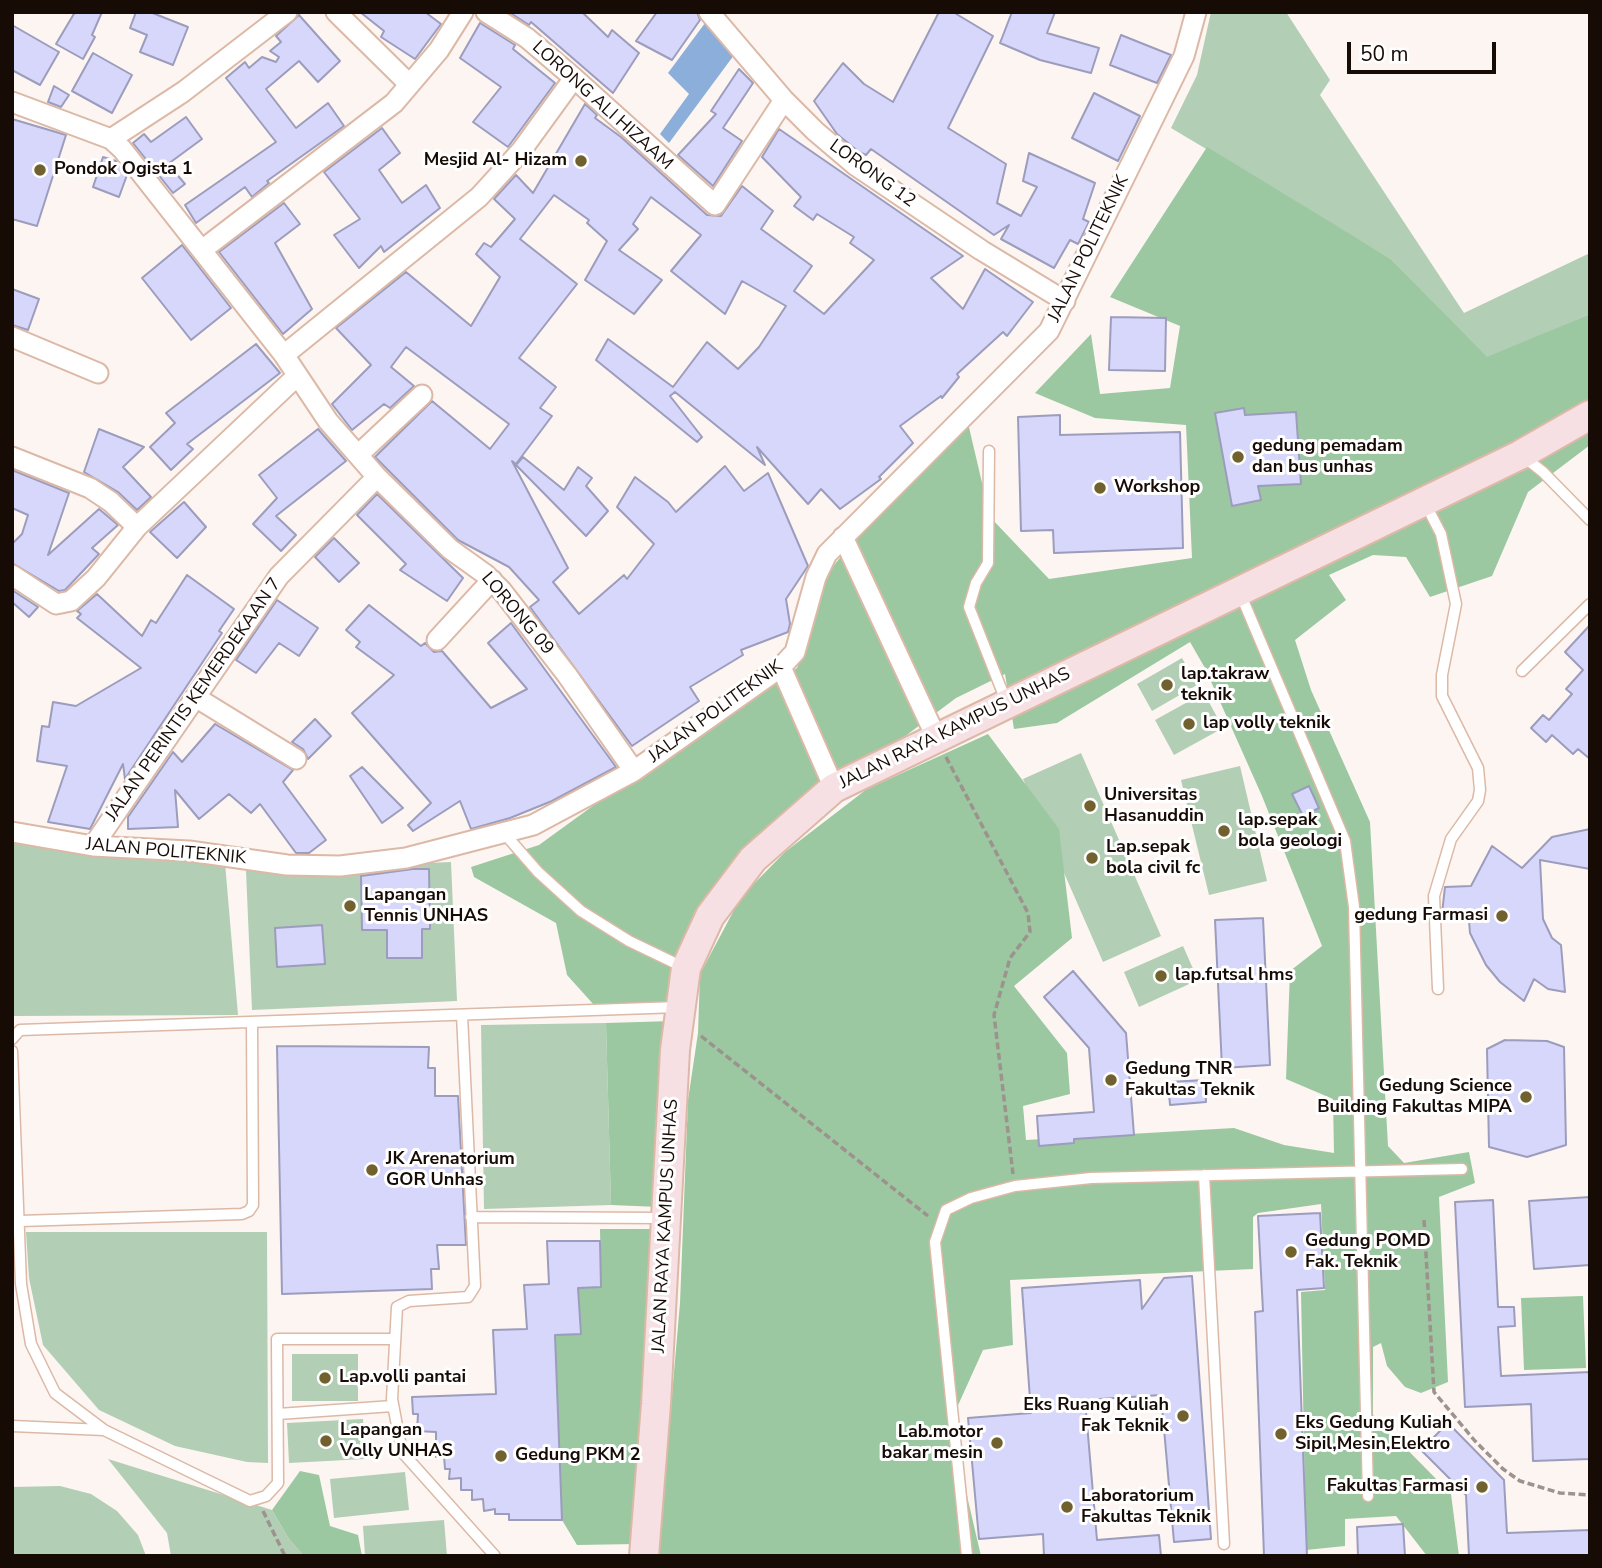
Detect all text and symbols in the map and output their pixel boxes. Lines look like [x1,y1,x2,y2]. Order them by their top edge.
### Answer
scale bar [1350,28,1499,72]
street label: LORONG ALI HIZAAM [527,37,677,175]
text: 50 m [1360,40,1409,68]
street label: LORONG 12 [825,135,919,213]
place label: Mesjid Al- Hizam [424,150,567,172]
marker: Mesjid Al- Hizam [573,153,589,169]
place label: Pondok Ogista 1 [54,159,193,181]
marker: Pondok Ogista 1 [32,162,48,178]
street label: JALAN POLITEKNIK [1044,172,1134,326]
place label: gedung pemadam dan bus unhas [1252,436,1403,478]
marker: gedung pemadam dan bus unhas [1230,449,1246,465]
place label: Workshop [1114,477,1200,499]
marker: Workshop [1092,480,1108,496]
street label: LORONG 09 [476,568,558,660]
street label: JALAN PERINTIS KEMERDEKAAN 7 [101,574,287,826]
street label: JALAN POLITEKNIK [645,656,787,768]
street label: JALAN RAYA KAMPUS UNHAS [836,664,1074,794]
place label: lap.takraw teknik [1181,664,1269,706]
marker: lap.takraw teknik [1159,677,1175,693]
place label: lap volly teknik [1203,713,1330,735]
marker: lap volly teknik [1181,716,1197,732]
place label: Universitas Hasanuddin [1104,785,1204,828]
marker: Universitas Hasanuddin [1082,798,1098,814]
place label: lap.sepak bola geologi [1238,810,1342,852]
marker: lap.sepak bola geologi [1216,823,1232,839]
street label: JALAN POLITEKNIK [85,834,247,870]
place label: Lap.sepak bola civil fc [1106,837,1200,880]
marker: Lap.sepak bola civil fc [1084,850,1100,866]
place label: Lapangan Tennis UNHAS [364,885,488,928]
marker: Lapangan Tennis UNHAS [342,898,358,914]
place label: gedung Farmasi [1354,905,1488,927]
marker: gedung Farmasi [1494,908,1510,924]
place label: lap.futsal hms [1175,965,1293,987]
marker: lap.futsal hms [1153,968,1169,984]
place label: Gedung TNR Fakultas Teknik [1125,1059,1255,1102]
marker: Gedung TNR Fakultas Teknik [1103,1072,1119,1088]
place label: Gedung Science Building Fakultas MIPA [1317,1076,1512,1118]
marker: Gedung Science Building Fakultas MIPA [1518,1089,1534,1105]
street label: JALAN RAYA KAMPUS UNHAS [649,1099,683,1353]
place label: JK Arenatorium GOR Unhas [386,1149,515,1192]
marker: JK Arenatorium GOR Unhas [364,1162,380,1178]
place label: Gedung POMD Fak. Teknik [1305,1231,1431,1274]
marker: Gedung POMD Fak. Teknik [1283,1244,1299,1260]
place label: Lap.volli pantai [339,1367,466,1389]
marker: Lap.volli pantai [317,1370,333,1386]
place label: Eks Ruang Kuliah Fak Teknik [1023,1395,1169,1438]
marker: Eks Ruang Kuliah Fak Teknik [1175,1408,1191,1424]
place label: Eks Gedung Kuliah Sipil,Mesin,Elektro [1295,1413,1452,1456]
place label: Lapangan Volly UNHAS [340,1420,453,1462]
place label: Lab.motor bakar mesin [882,1422,983,1464]
marker: Eks Gedung Kuliah Sipil,Mesin,Elektro [1273,1426,1289,1442]
marker: Lapangan Volly UNHAS [318,1433,334,1449]
marker: Lab.motor bakar mesin [989,1435,1005,1451]
place label: Gedung PKM 2 [515,1445,640,1467]
marker: Gedung PKM 2 [493,1448,509,1464]
place label: Fakultas Farmasi [1327,1476,1468,1498]
marker: Fakultas Farmasi [1474,1479,1490,1495]
place label: Laboratorium Fakultas Teknik [1081,1486,1211,1528]
marker: Laboratorium Fakultas Teknik [1059,1499,1075,1515]

